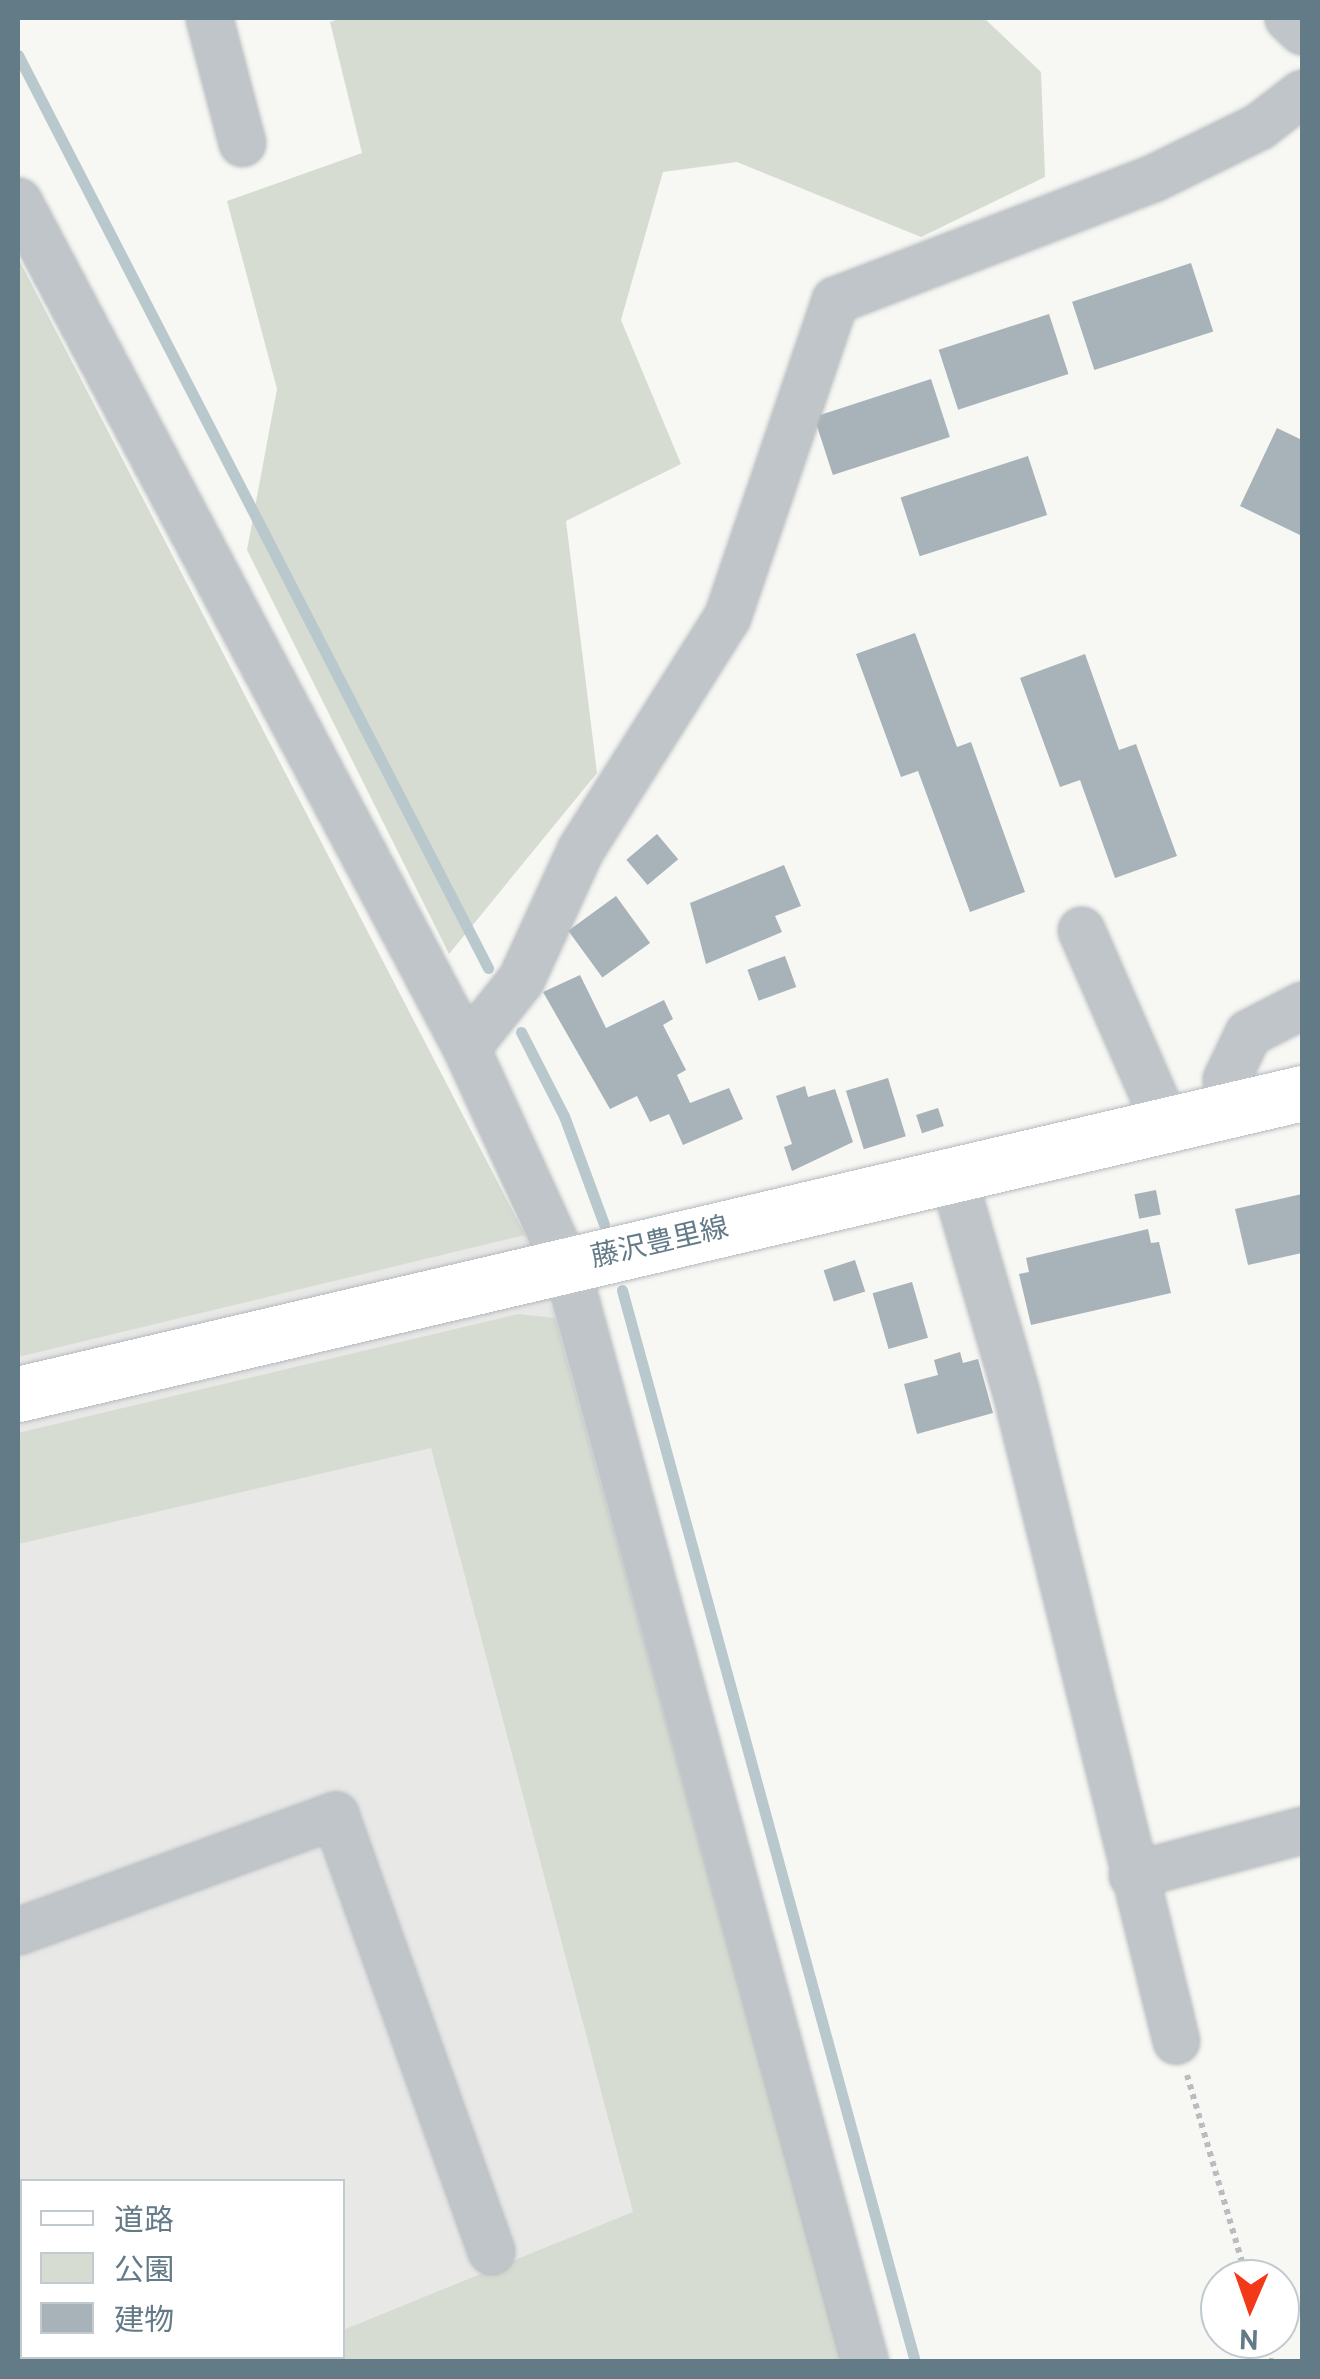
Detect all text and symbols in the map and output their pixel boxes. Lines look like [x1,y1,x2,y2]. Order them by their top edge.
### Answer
street label: 藤沢豊里線 [588,1212,732,1276]
legend [20,2179,345,2359]
text: 道路 [114,2204,174,2241]
text: 公園 [114,2254,174,2291]
north arrow [1200,2259,1300,2359]
text: 建物 [114,2304,174,2341]
text: N [1238,2319,1260,2355]

